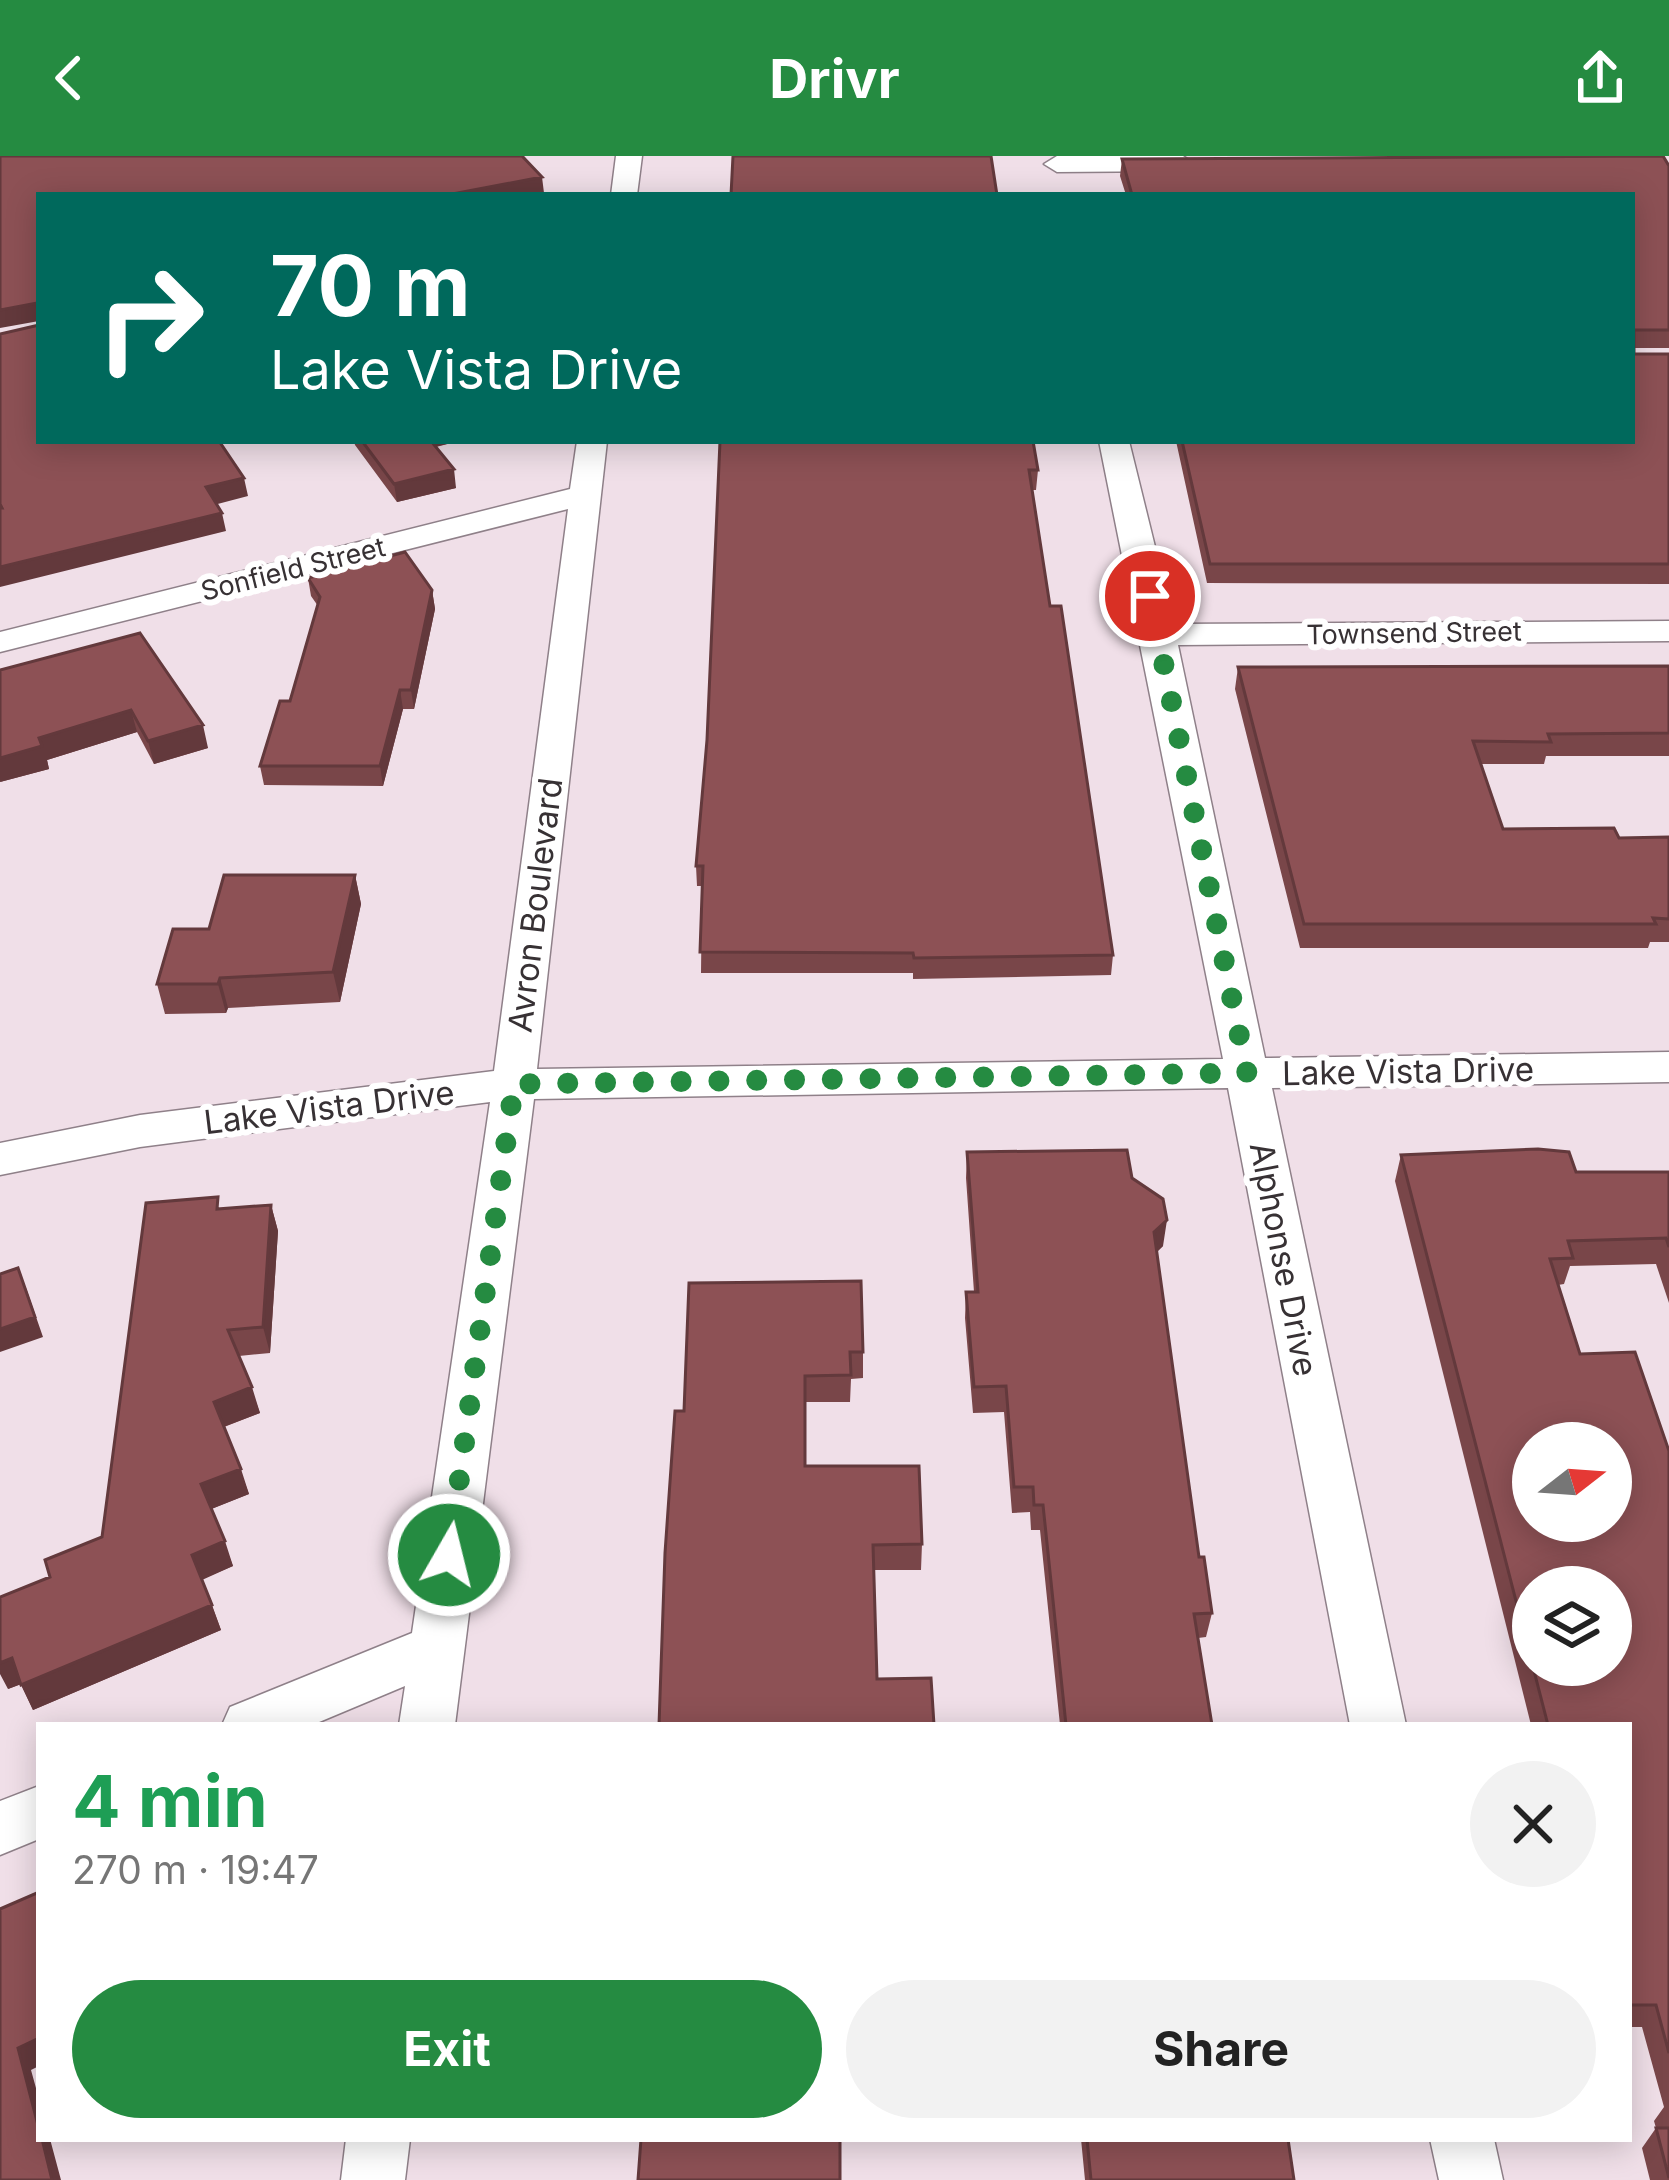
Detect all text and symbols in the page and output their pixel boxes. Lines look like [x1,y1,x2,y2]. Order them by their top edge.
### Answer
icon: back [36,45,102,111]
icon: share [1567,45,1633,111]
text: Drivr [769,46,900,111]
text: 70 m [270,235,471,336]
icon: right [72,240,228,396]
text: Lake Vista Drive [270,337,682,402]
street label: Sonfield Street [198,530,389,608]
pin [1099,545,1201,647]
icon: arrive [1117,563,1183,629]
street label: Townsend Street [1306,615,1522,651]
street label: Avron Boulevard [500,776,570,1034]
street label: Lake Vista Drive [1282,1049,1534,1093]
street label: Lake Vista Drive [202,1072,456,1142]
street label: Alphonse Drive [1242,1139,1326,1379]
north arrow [1512,1422,1632,1542]
map controls [1512,1422,1632,1686]
position arrow [386,1492,512,1618]
button: layers [1512,1566,1632,1686]
text: 4 min [72,1757,268,1844]
button: close [1470,1761,1596,1887]
text: 270 m · 19:47 [72,1846,319,1893]
button: Exit [72,1980,822,2118]
button: Share [846,1980,1596,2118]

